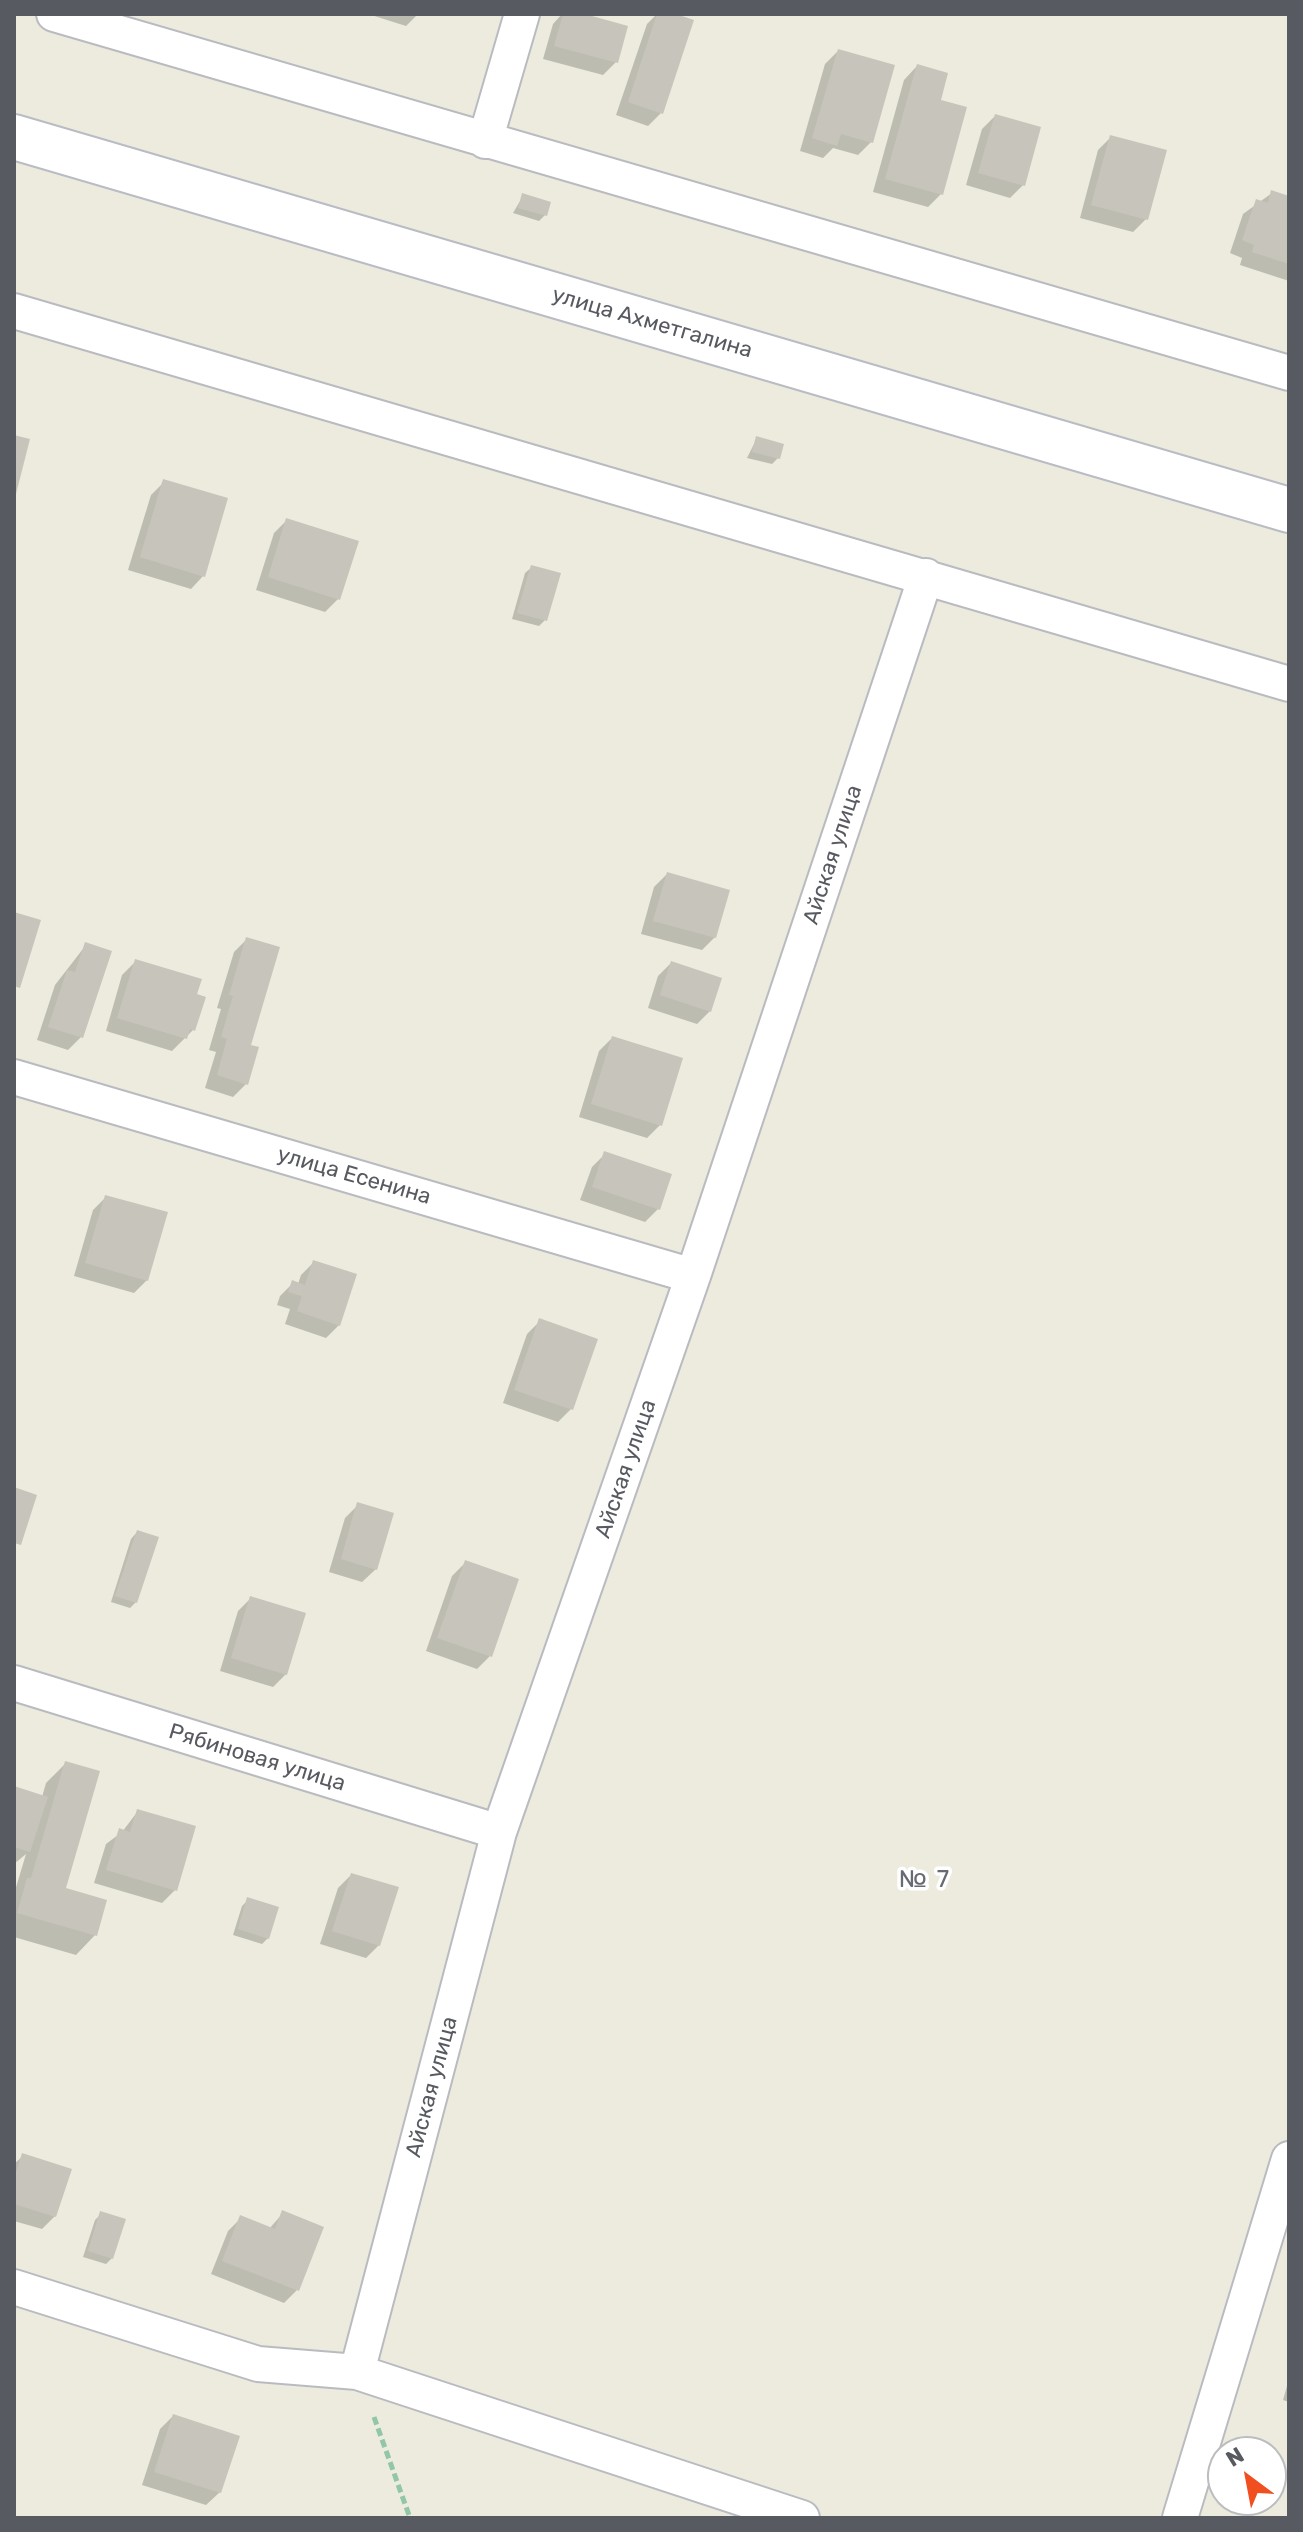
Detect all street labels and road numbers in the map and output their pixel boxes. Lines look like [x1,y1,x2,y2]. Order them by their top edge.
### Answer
street label: улица Ахметгалина [549,282,755,364]
street label: Айская улица [798,782,868,928]
street label: улица Есенина [274,1141,434,1211]
street label: Айская улица [590,1396,662,1542]
street label: Рябиновая улица [165,1719,349,1797]
street label: Айская улица [401,2014,463,2160]

